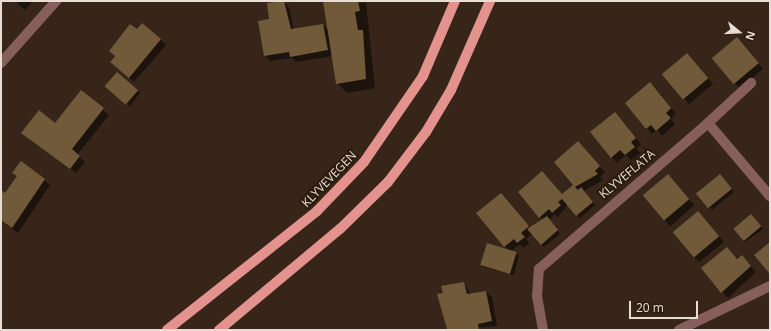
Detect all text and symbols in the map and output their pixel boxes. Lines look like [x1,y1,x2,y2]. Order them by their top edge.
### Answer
north arrow [719,12,759,52]
text: N [742,29,759,42]
street label: KLYVEFLATA [596,147,658,201]
street label: KLYVEVEGEN [299,148,359,210]
scale bar [631,293,700,319]
text: 20 m [636,299,664,316]

